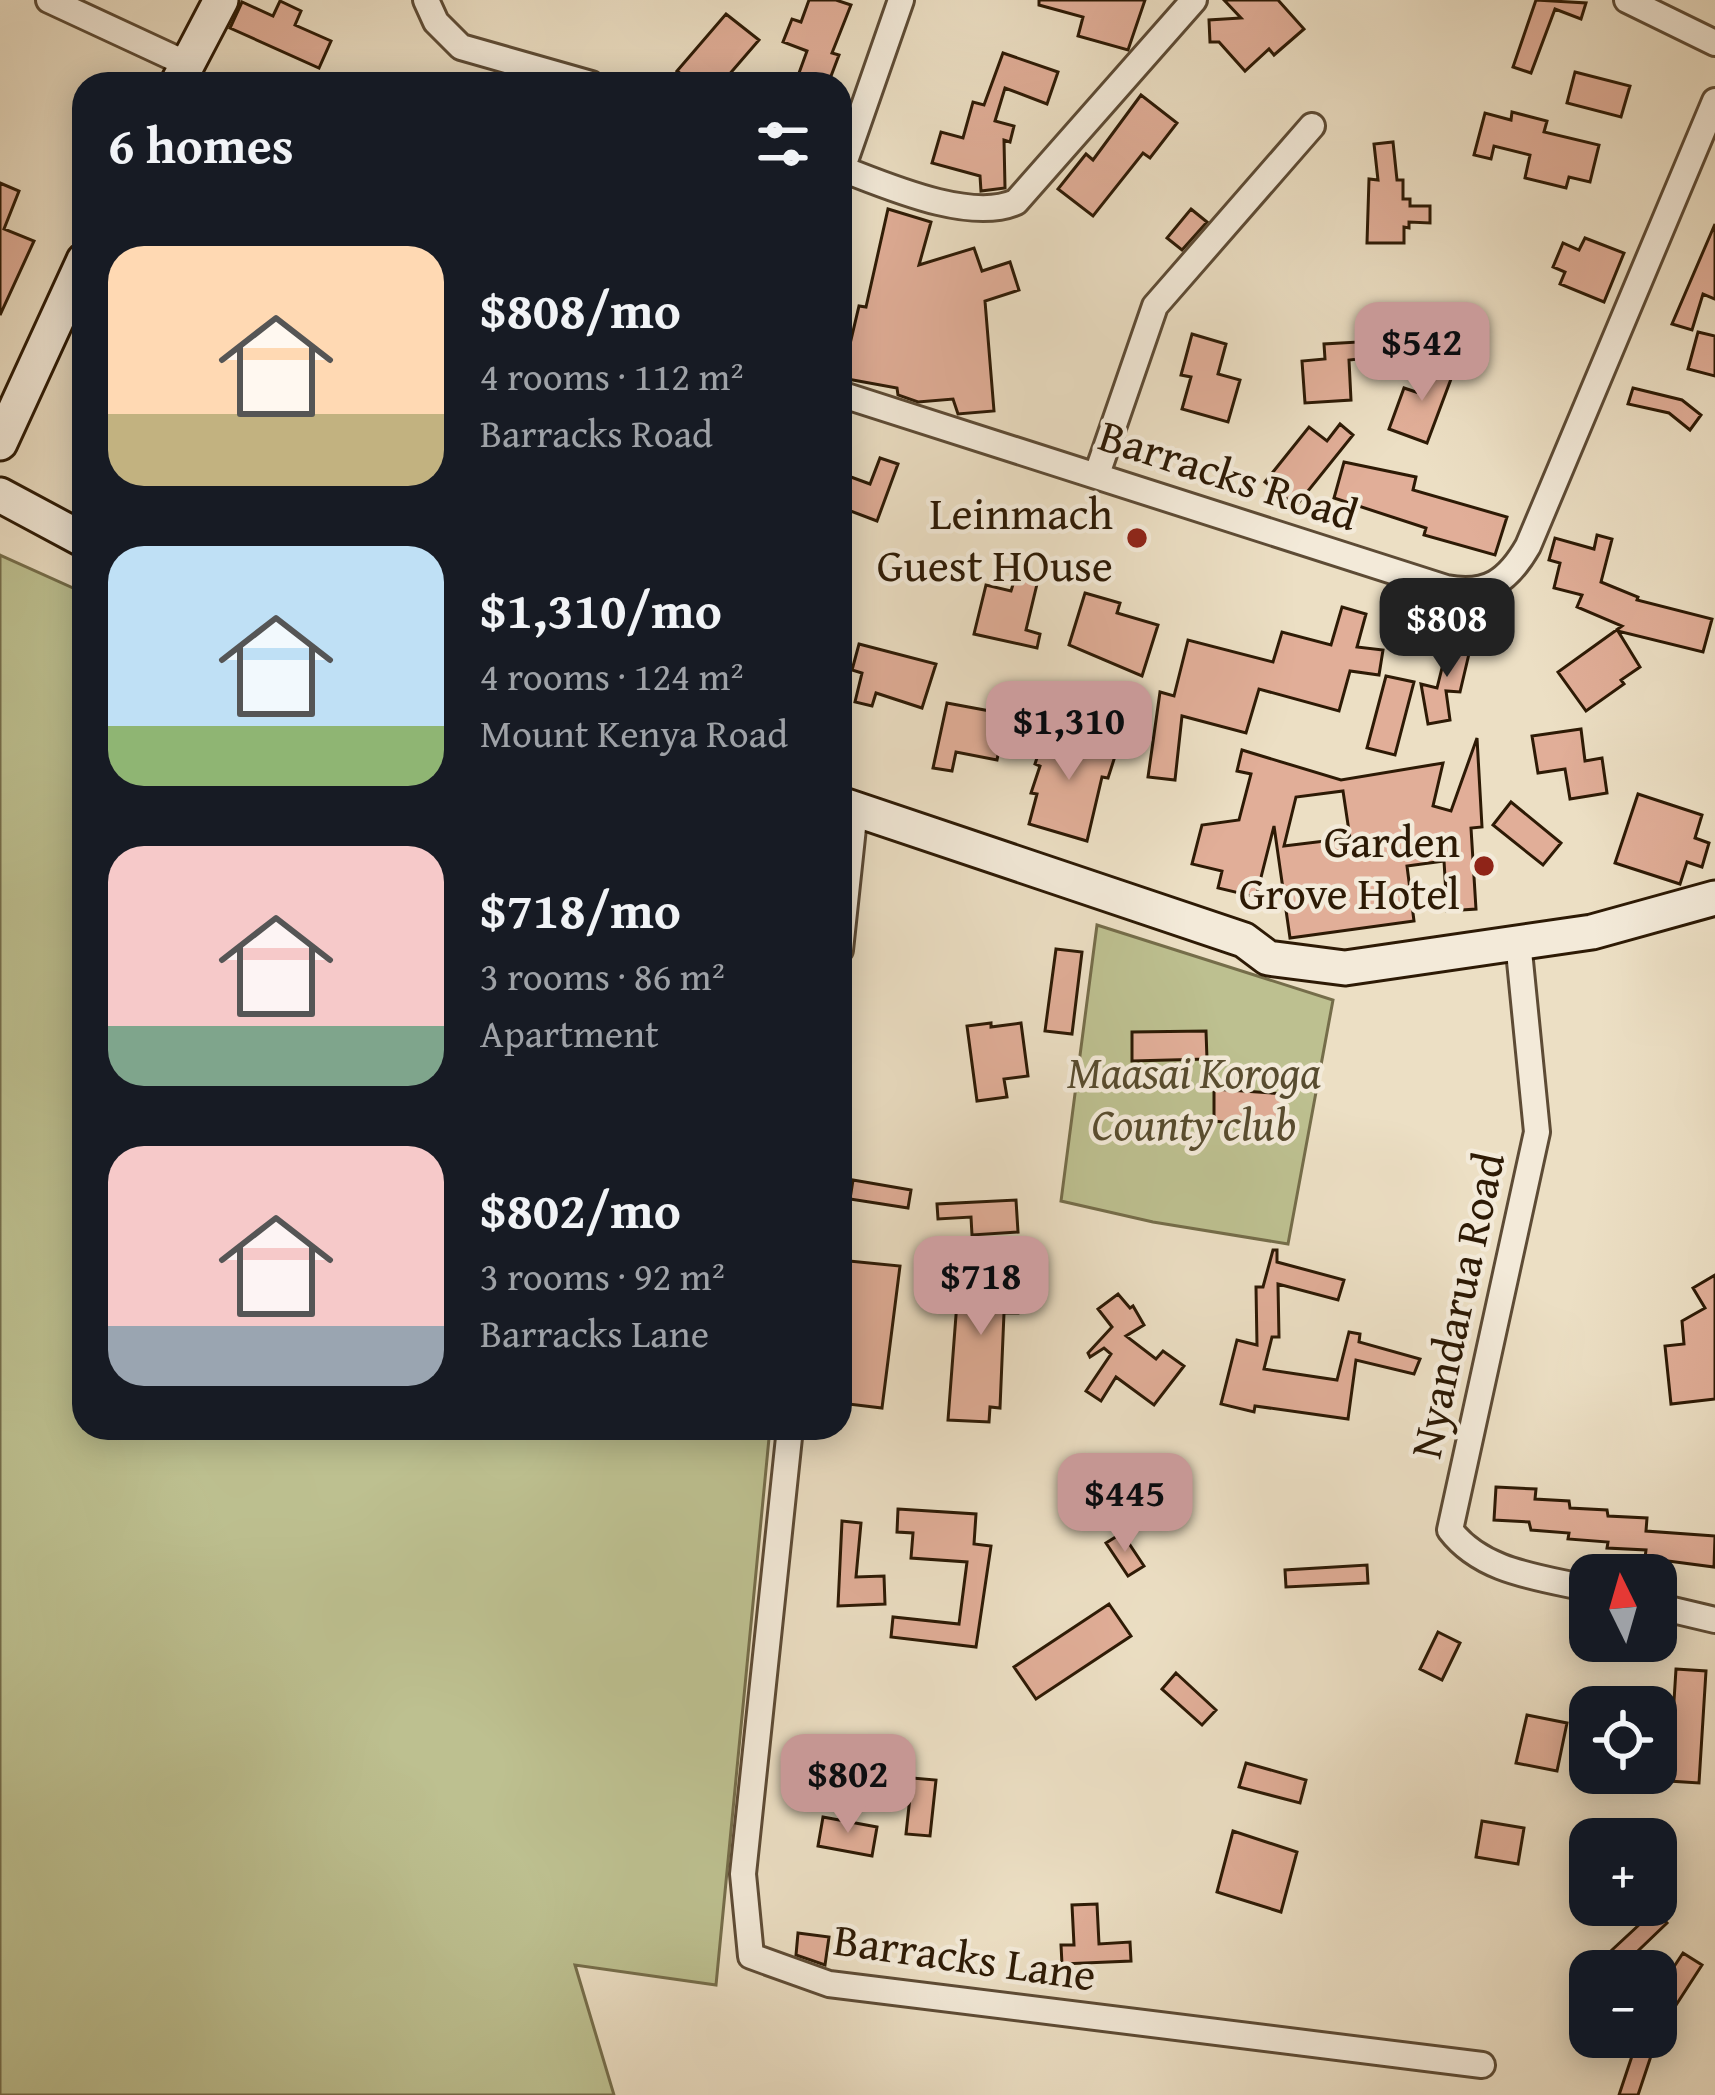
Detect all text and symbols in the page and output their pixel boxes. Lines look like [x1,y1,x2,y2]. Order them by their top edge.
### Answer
text: 6 homes [108,107,294,182]
icon: filters [750,111,816,177]
text: $808/mo [480,272,681,347]
icon: home [204,294,348,438]
pin: $542 [1351,302,1493,404]
text: $542 [1382,312,1462,369]
text: 4 rooms · 112 m² [480,347,744,404]
street label: Barracks Road [1091,402,1367,546]
text: Barracks Road [480,404,713,461]
place label: Leinmach Guest HOuse [877,480,1113,597]
marker: Leinmach Guest HOuse [1124,525,1150,551]
text: $1,310/mo [480,572,722,647]
pin: $808 [1376,578,1518,680]
text: $808 [1407,588,1487,645]
icon: home [204,594,348,738]
text: 4 rooms · 124 m² [480,647,744,704]
pin: $1,310 [971,681,1167,783]
text: $1,310 [1013,691,1125,748]
text: Mount Kenya Road [480,704,788,761]
place label: Garden Grove Hotel [1239,808,1460,925]
marker: Garden Grove Hotel [1471,853,1497,879]
text: $718/mo [480,872,681,947]
icon: home [204,894,348,1038]
text: 3 rooms · 86 m² [480,947,725,1004]
text: Apartment [480,1004,659,1061]
park label: Maasai Koroga County club [1067,1039,1321,1156]
street label: Nyandarua Road [1392,1146,1520,1464]
text: $802/mo [480,1172,681,1247]
icon: home [204,1194,348,1338]
pin: $718 [910,1236,1052,1338]
text: $718 [941,1246,1021,1303]
text: 3 rooms · 92 m² [480,1247,725,1304]
text: Barracks Lane [480,1304,709,1361]
pin: $445 [1054,1453,1196,1555]
text: $445 [1085,1463,1165,1520]
north arrow [1569,1554,1677,1662]
map controls [1569,1554,1677,2058]
button: locate [1569,1686,1677,1794]
pin: $802 [777,1734,919,1836]
text: $802 [808,1744,888,1801]
button: + [1569,1818,1677,1926]
street label: Barracks Lane [830,1905,1100,2007]
button: − [1569,1950,1677,2058]

